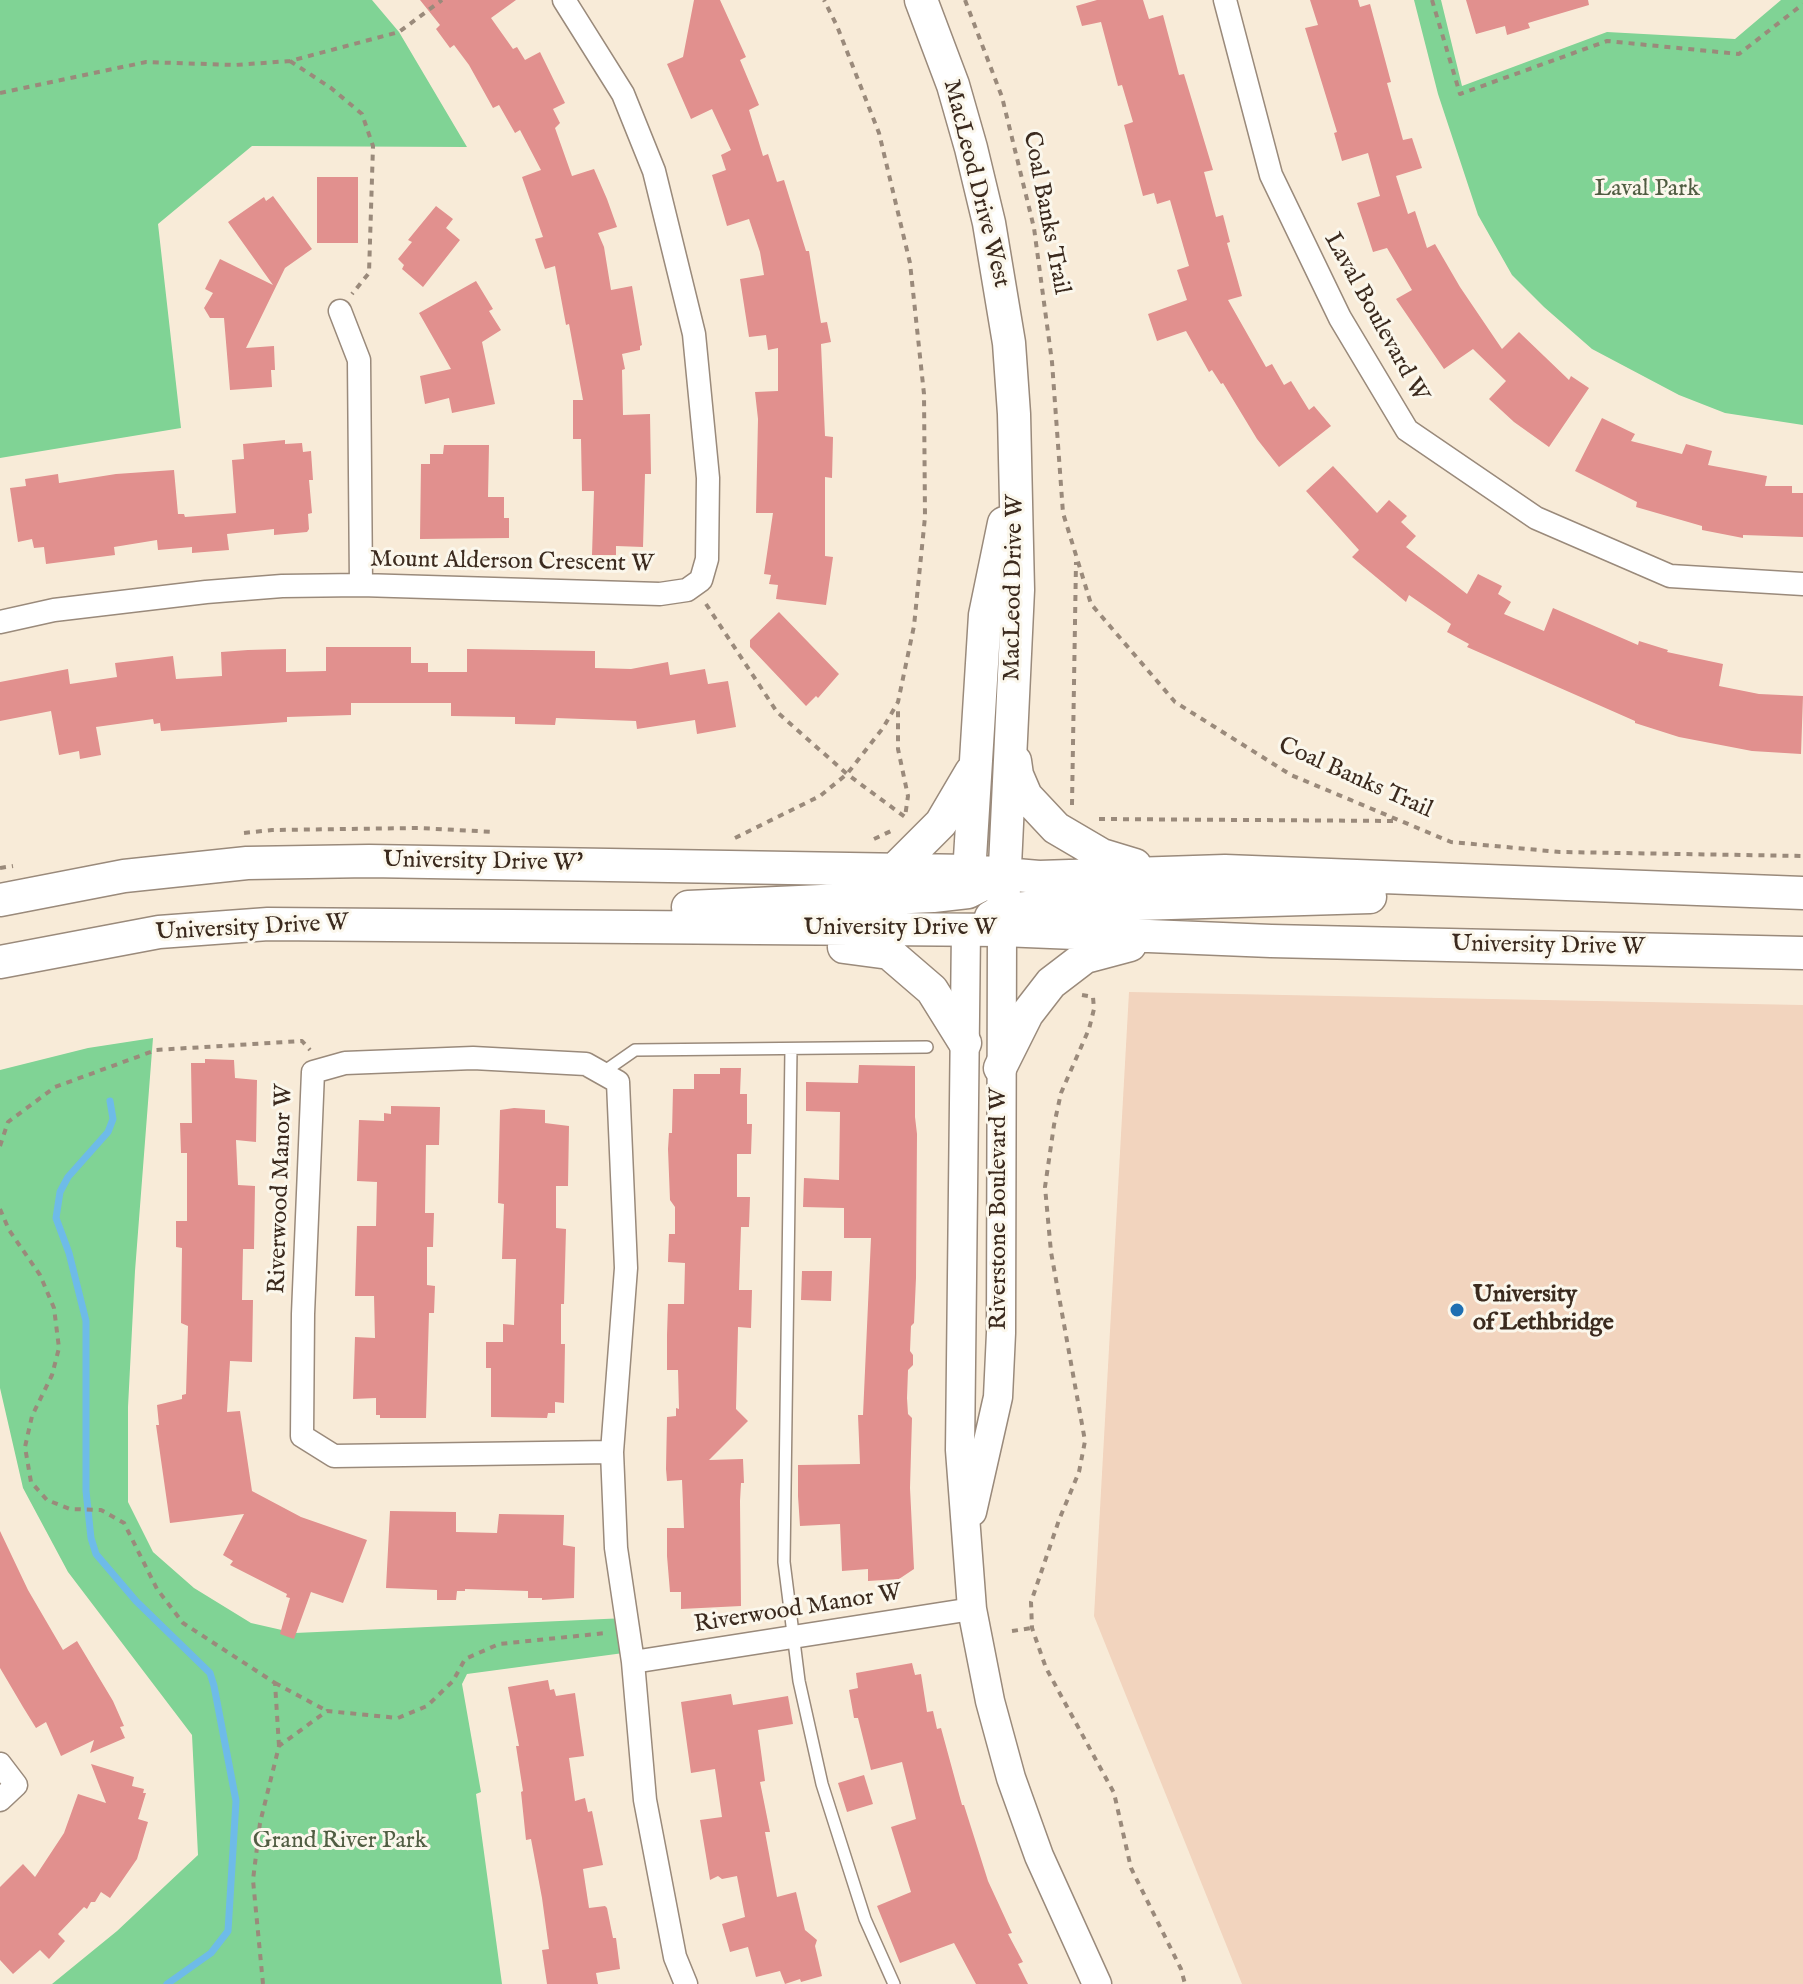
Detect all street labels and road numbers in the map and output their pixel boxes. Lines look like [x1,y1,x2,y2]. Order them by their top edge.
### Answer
street label: MacLeod Drive West [935,77,1015,291]
street label: Coal Banks Trail [1015,129,1075,297]
street label: Laval Boulevard W [1317,228,1433,408]
street label: MacLeod Drive W [999,495,1031,681]
street label: Mount Alderson Crescent W [370,546,654,580]
street label: Coal Banks Trail [1273,732,1437,826]
street label: University Drive W' [383,847,583,879]
street label: University Drive W [155,910,349,948]
street label: University Drive W [803,915,997,943]
street label: University Drive W [1451,931,1645,963]
street label: Riverwood Manor W [264,1084,300,1294]
street label: Riverstone Boulevard W [986,1088,1014,1330]
street label: Riverwood Manor W [692,1579,904,1641]

